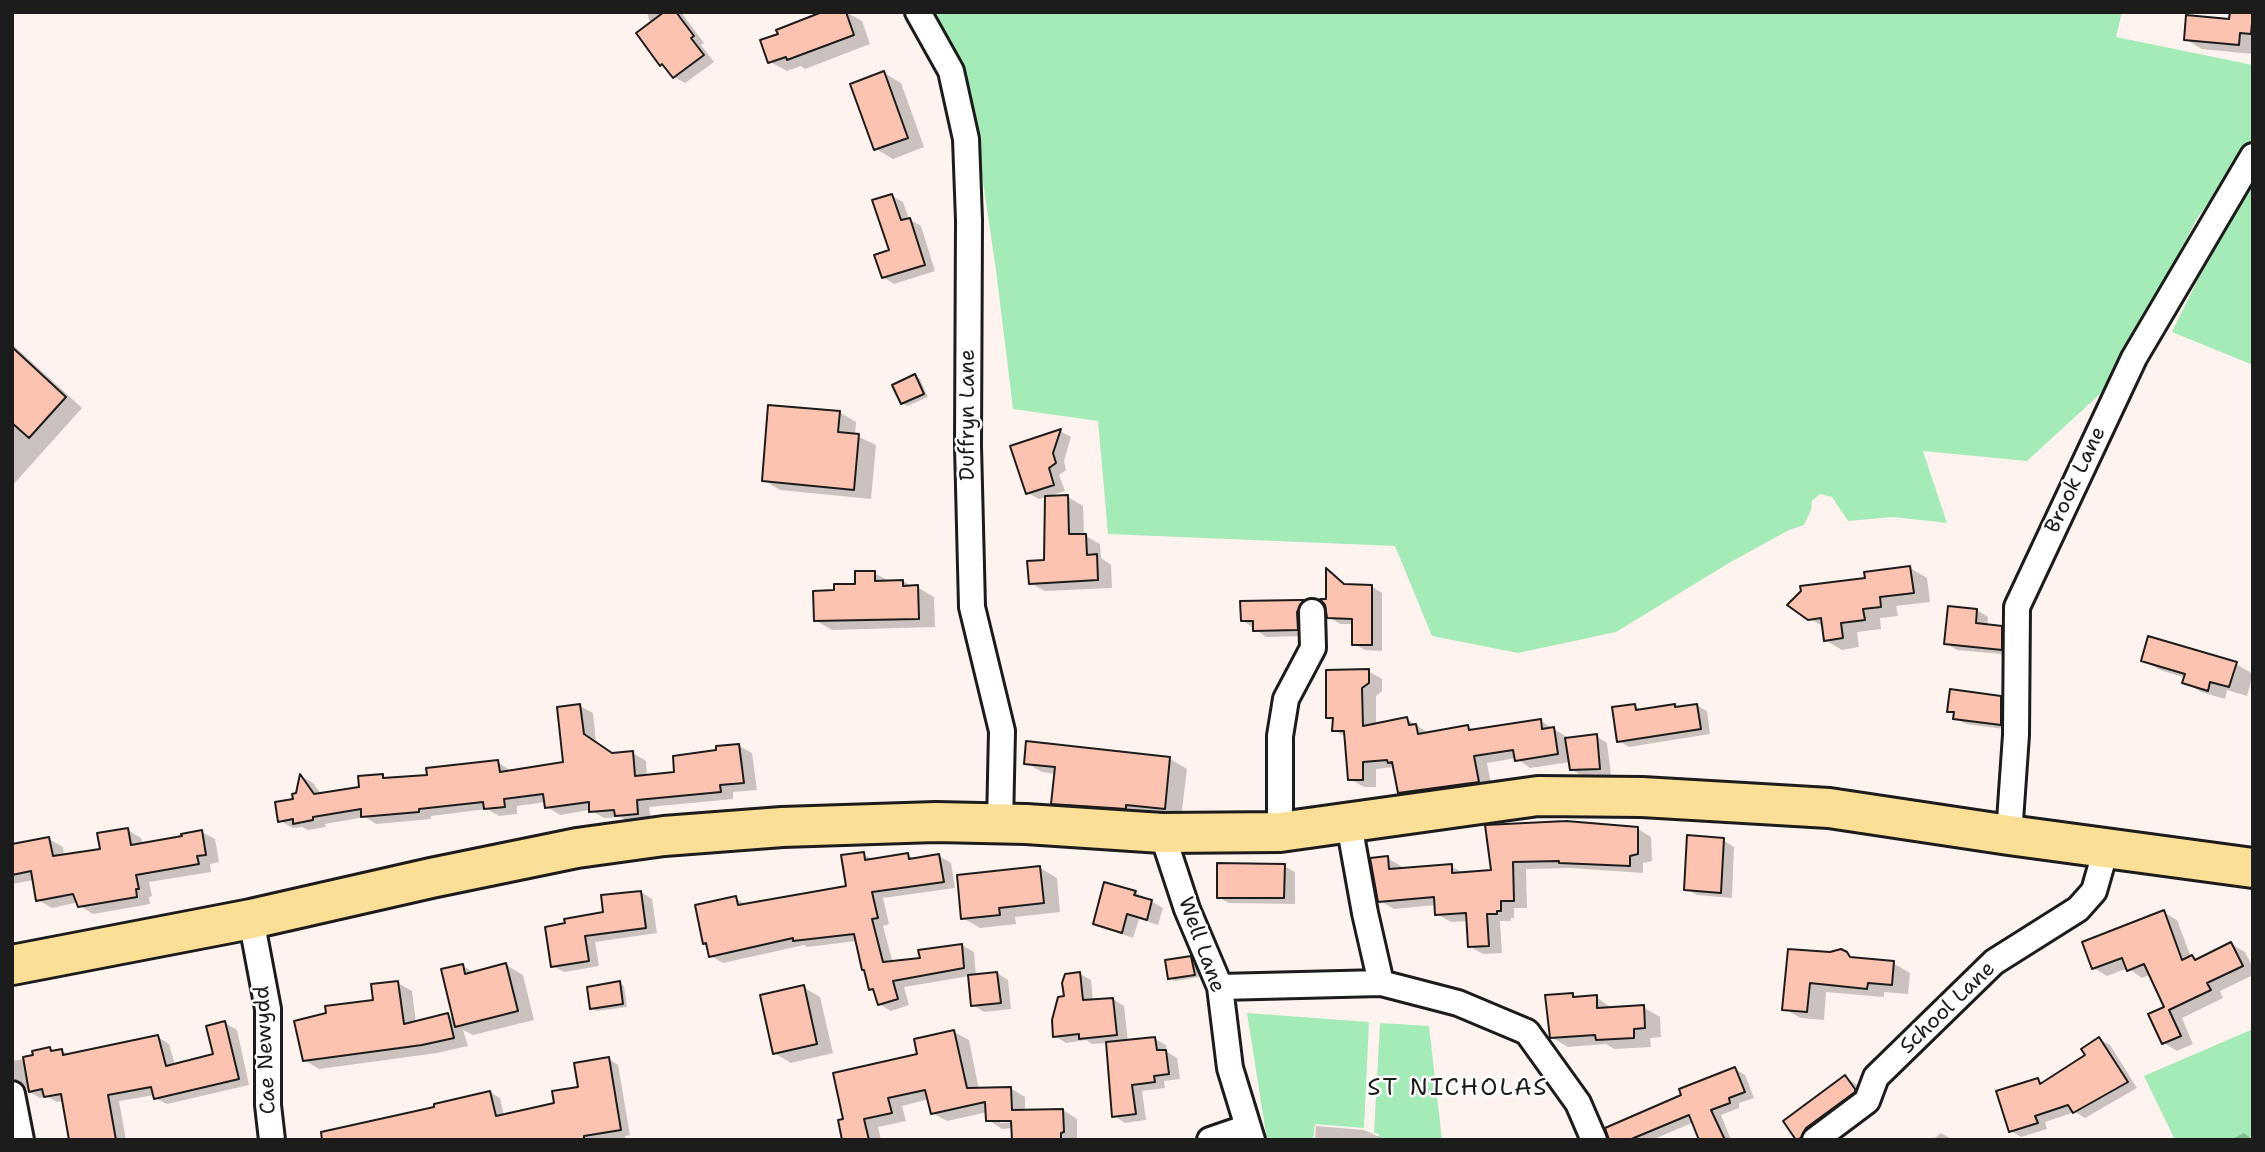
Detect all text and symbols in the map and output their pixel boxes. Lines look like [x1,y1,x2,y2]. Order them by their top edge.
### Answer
street label: Duffryn Lane [956,349,982,481]
street label: Brook Lane [2040,423,2112,537]
street label: Well Lane [1172,894,1230,996]
street label: School Lane [1895,956,2001,1060]
street label: Cae Newydd [250,985,282,1115]
district label: ST NICHOLAS [1369,1075,1547,1103]

